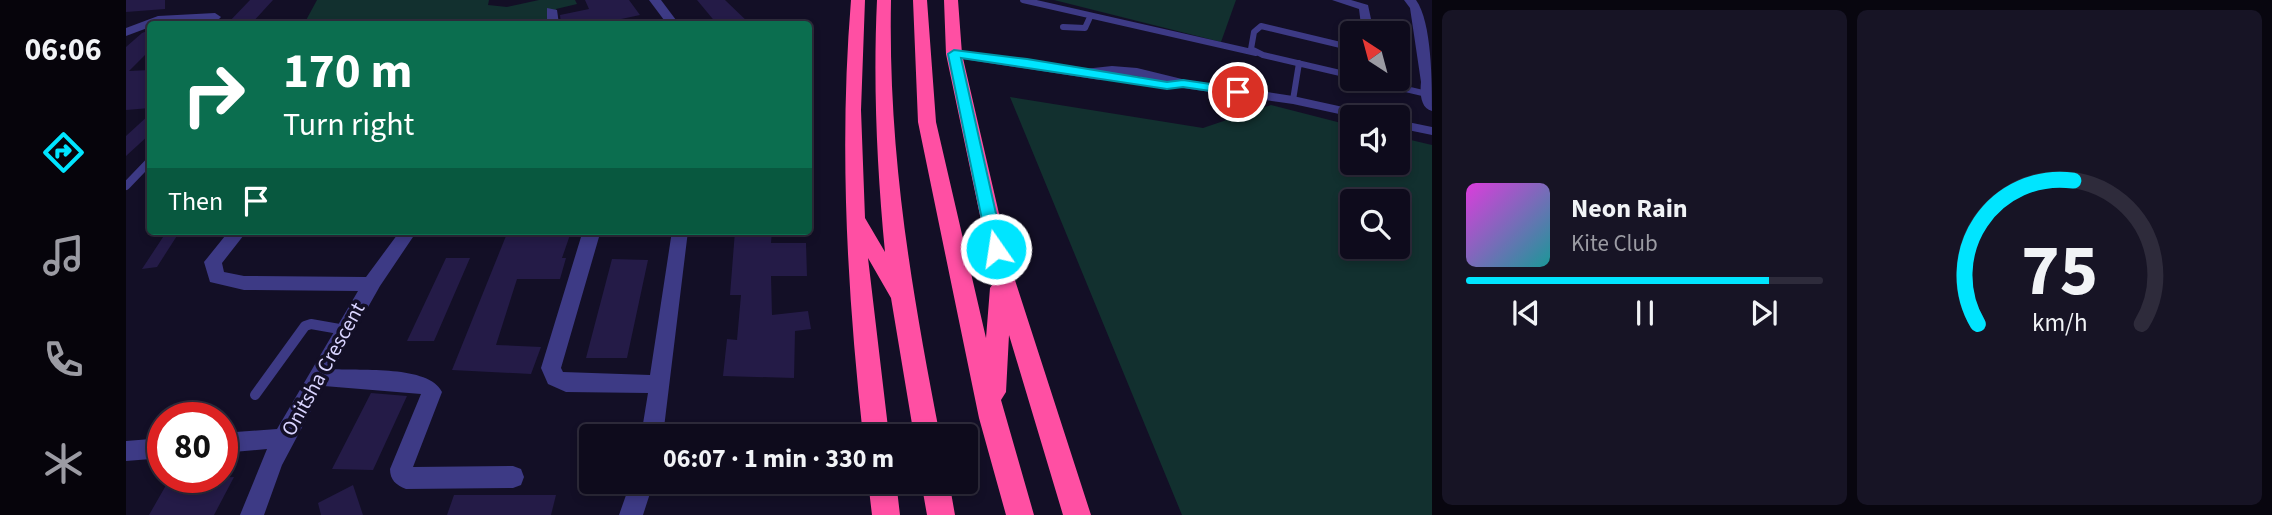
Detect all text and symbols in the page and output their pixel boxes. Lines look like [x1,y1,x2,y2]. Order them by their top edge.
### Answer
north arrow [1340,21,1410,91]
map controls [1340,21,1410,259]
text: 06:06 [24,27,102,73]
text: 170 m [283,37,412,107]
icon: right [168,49,259,140]
pin [1208,62,1268,122]
icon: arrive [1219,73,1257,111]
text: Turn right [283,102,414,148]
button: sound [1340,105,1410,175]
icon: directions [39,128,88,177]
icon: arrive [237,182,275,220]
text: Then [168,183,223,220]
button: search [1340,189,1410,259]
text: Neon Rain [1571,190,1688,227]
position arrow [959,212,1033,286]
text: 75 [2021,219,2098,323]
text: Kite Club [1571,227,1658,260]
icon: music [39,231,88,280]
icon: previous [1507,294,1545,332]
icon: pause [1626,294,1664,332]
icon: next [1745,294,1783,332]
street label: Onitsha Crescent [274,297,372,441]
text: km/h [2032,304,2087,340]
icon: phone [39,335,88,384]
speed limit sign: 80 [147,402,238,493]
icon: climate [39,439,88,488]
text: 06:07 · 1 min · 330 m [663,440,894,477]

